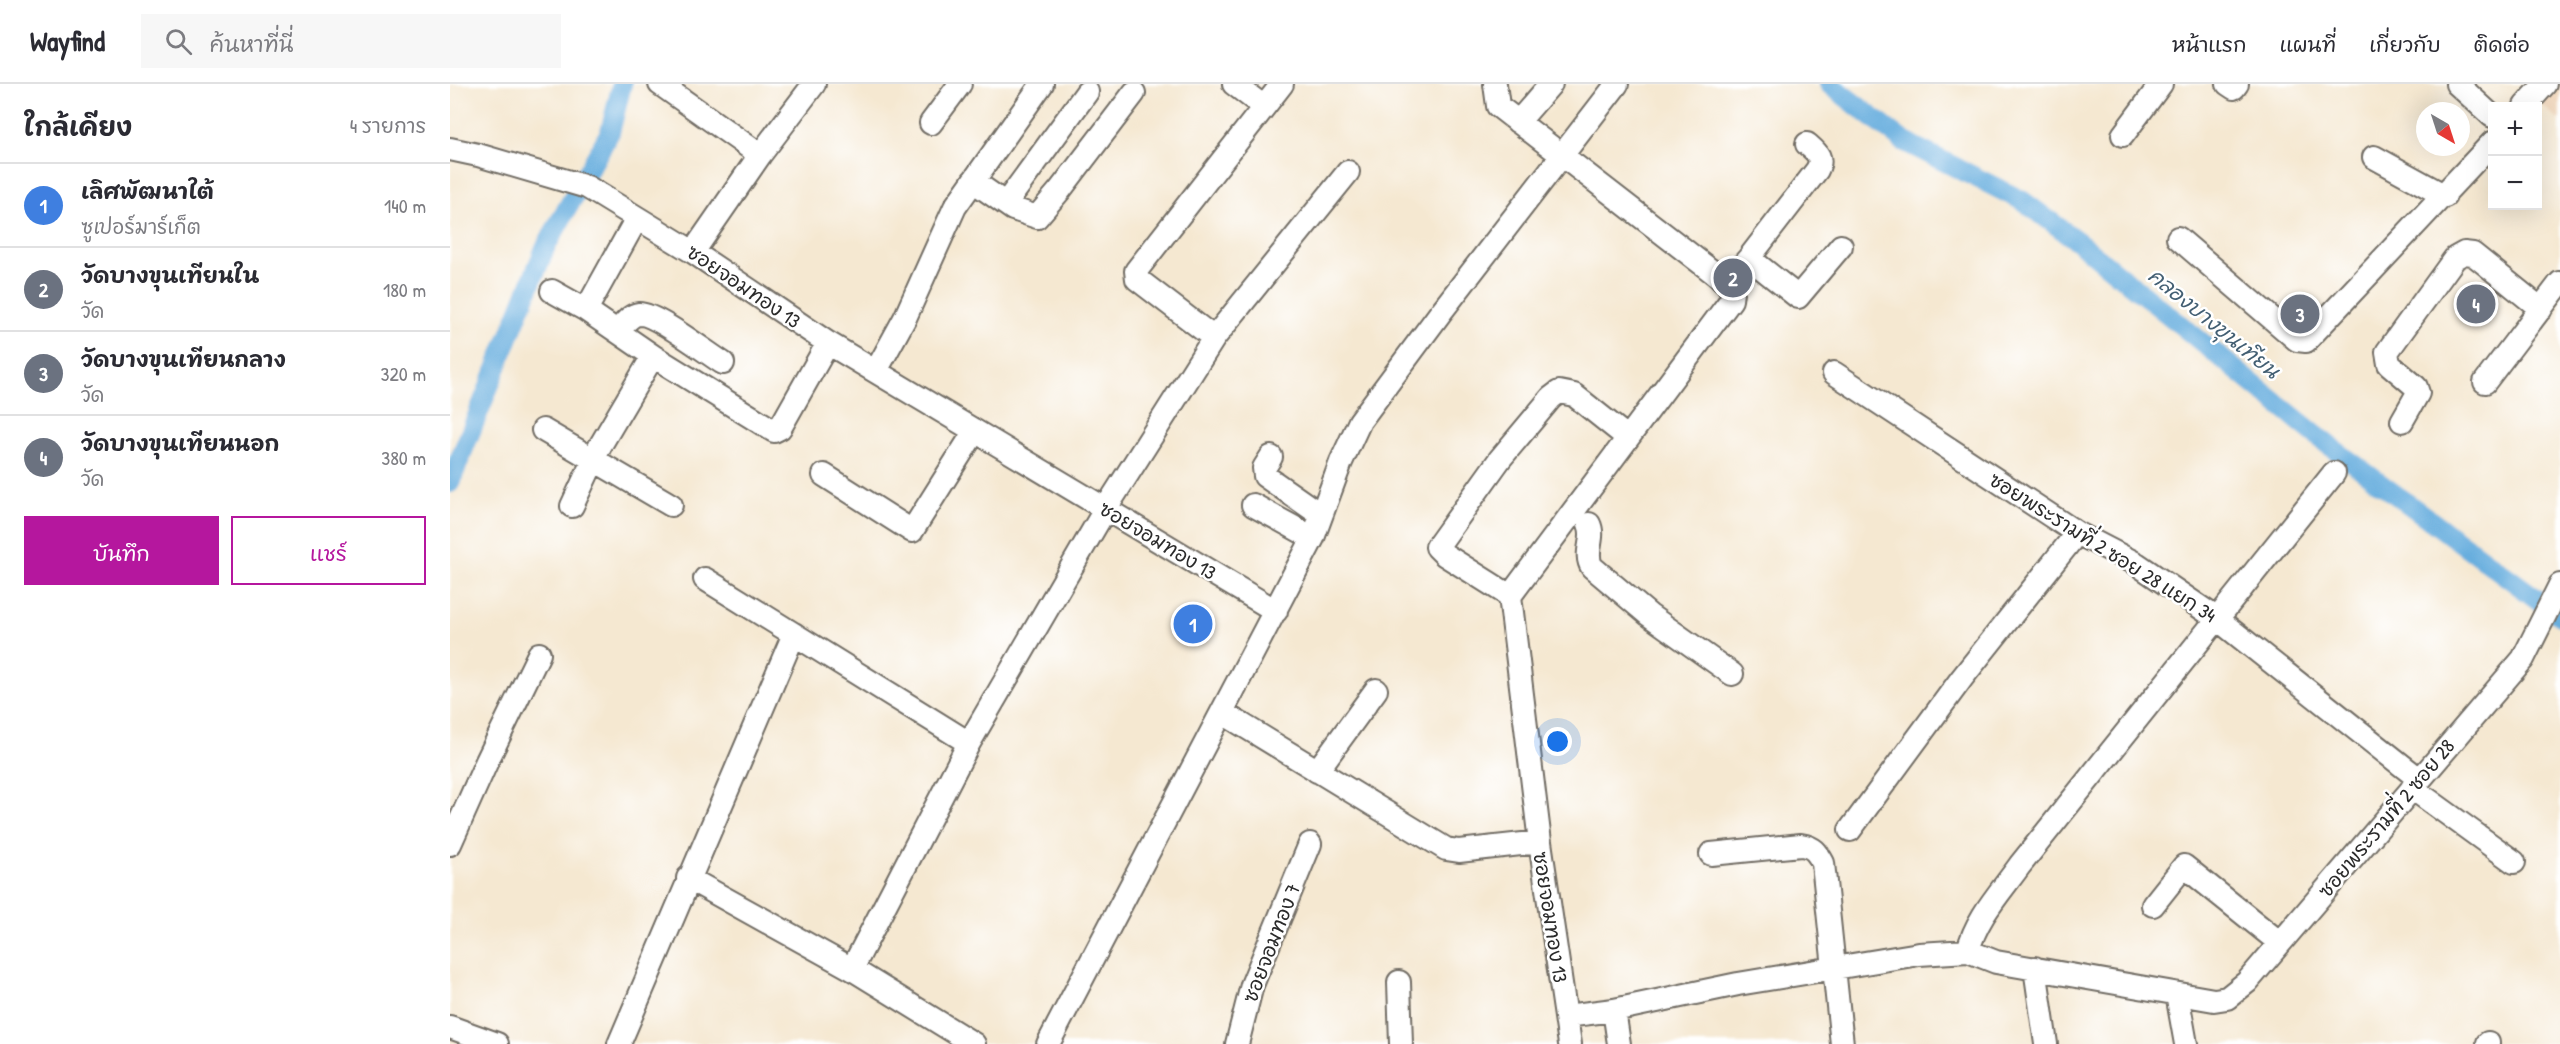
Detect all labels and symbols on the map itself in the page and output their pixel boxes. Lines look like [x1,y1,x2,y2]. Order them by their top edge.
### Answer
north arrow [2416,102,2470,156]
street label: ซอยจอมทอง 13 [682,238,806,334]
pin: 2 [1714,256,1752,300]
water label: คลองบางขุนเทียน [2141,261,2286,387]
pin: 4 [2456,282,2496,326]
pin: 3 [2280,292,2320,336]
street label: ซอยพระรามที่ 2 ซอย 28 แยก 34 [1984,462,2224,628]
street label: ซอยจอมทอง 13 [1094,494,1222,586]
pin: 1 [1174,602,1212,646]
your location [1543,727,1572,756]
street label: ซอยพระรามที่ 2 ซอย 28 [2308,730,2460,903]
street label: ซอยจอมทอง 13 [1527,850,1575,984]
street label: ซอยจอมทอง 7 [1236,879,1306,1006]

